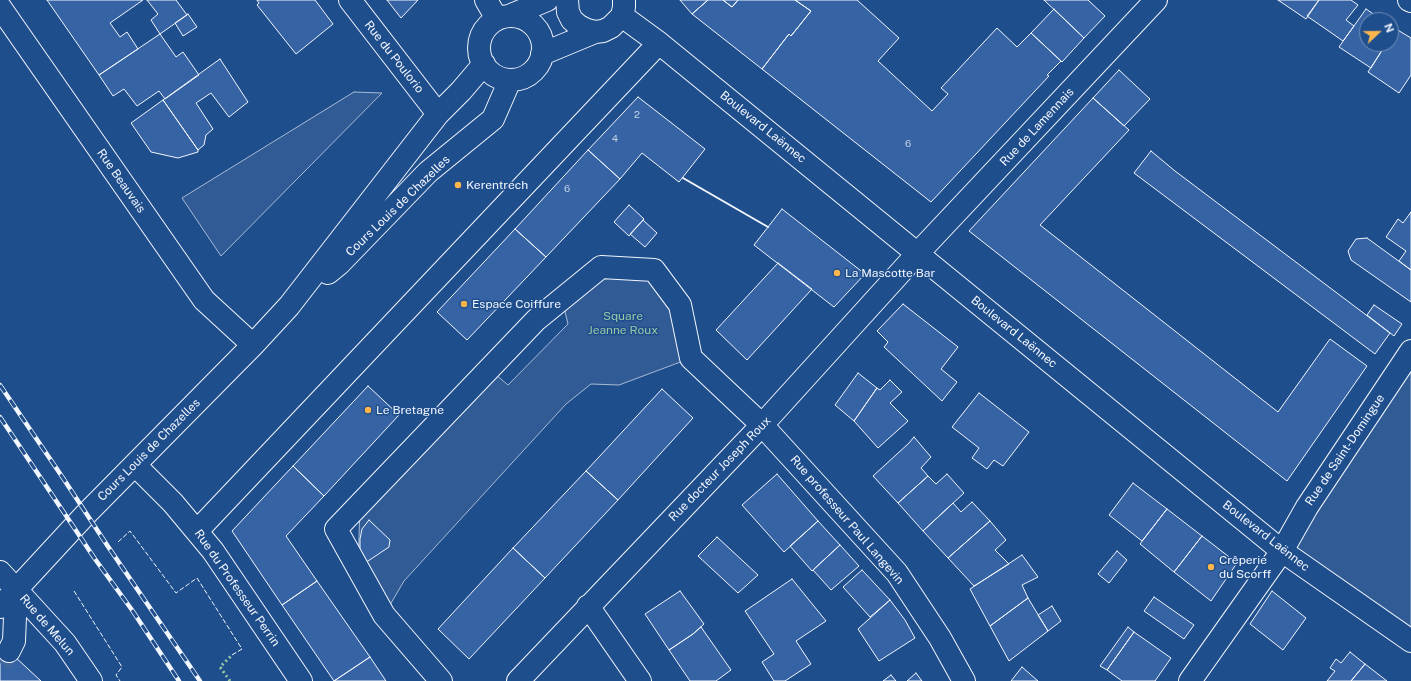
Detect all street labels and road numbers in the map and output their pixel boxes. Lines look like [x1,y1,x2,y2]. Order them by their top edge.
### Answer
street label: Rue du Poulorio [361,18,427,96]
street label: Rue de Lamennais [997,85,1077,169]
street label: Boulevard Laënnec [717,88,809,166]
street label: Rue Beauvais [94,146,148,216]
street label: Cours Louis de Chazelles [343,153,453,259]
street label: Boulevard Laënnec [968,293,1060,371]
street label: Rue de Saint-Domingue [1302,392,1388,508]
street label: Cours Louis de Chazelles [95,396,203,504]
street label: Rue docteur Joseph Roux [666,413,774,525]
street label: Rue professeur Paul Langevin [787,453,907,587]
street label: Boulevard Laënnec [1220,498,1312,574]
street label: Rue du Professeur Perrin [191,527,283,649]
street label: Rue de Melun [17,591,77,659]

